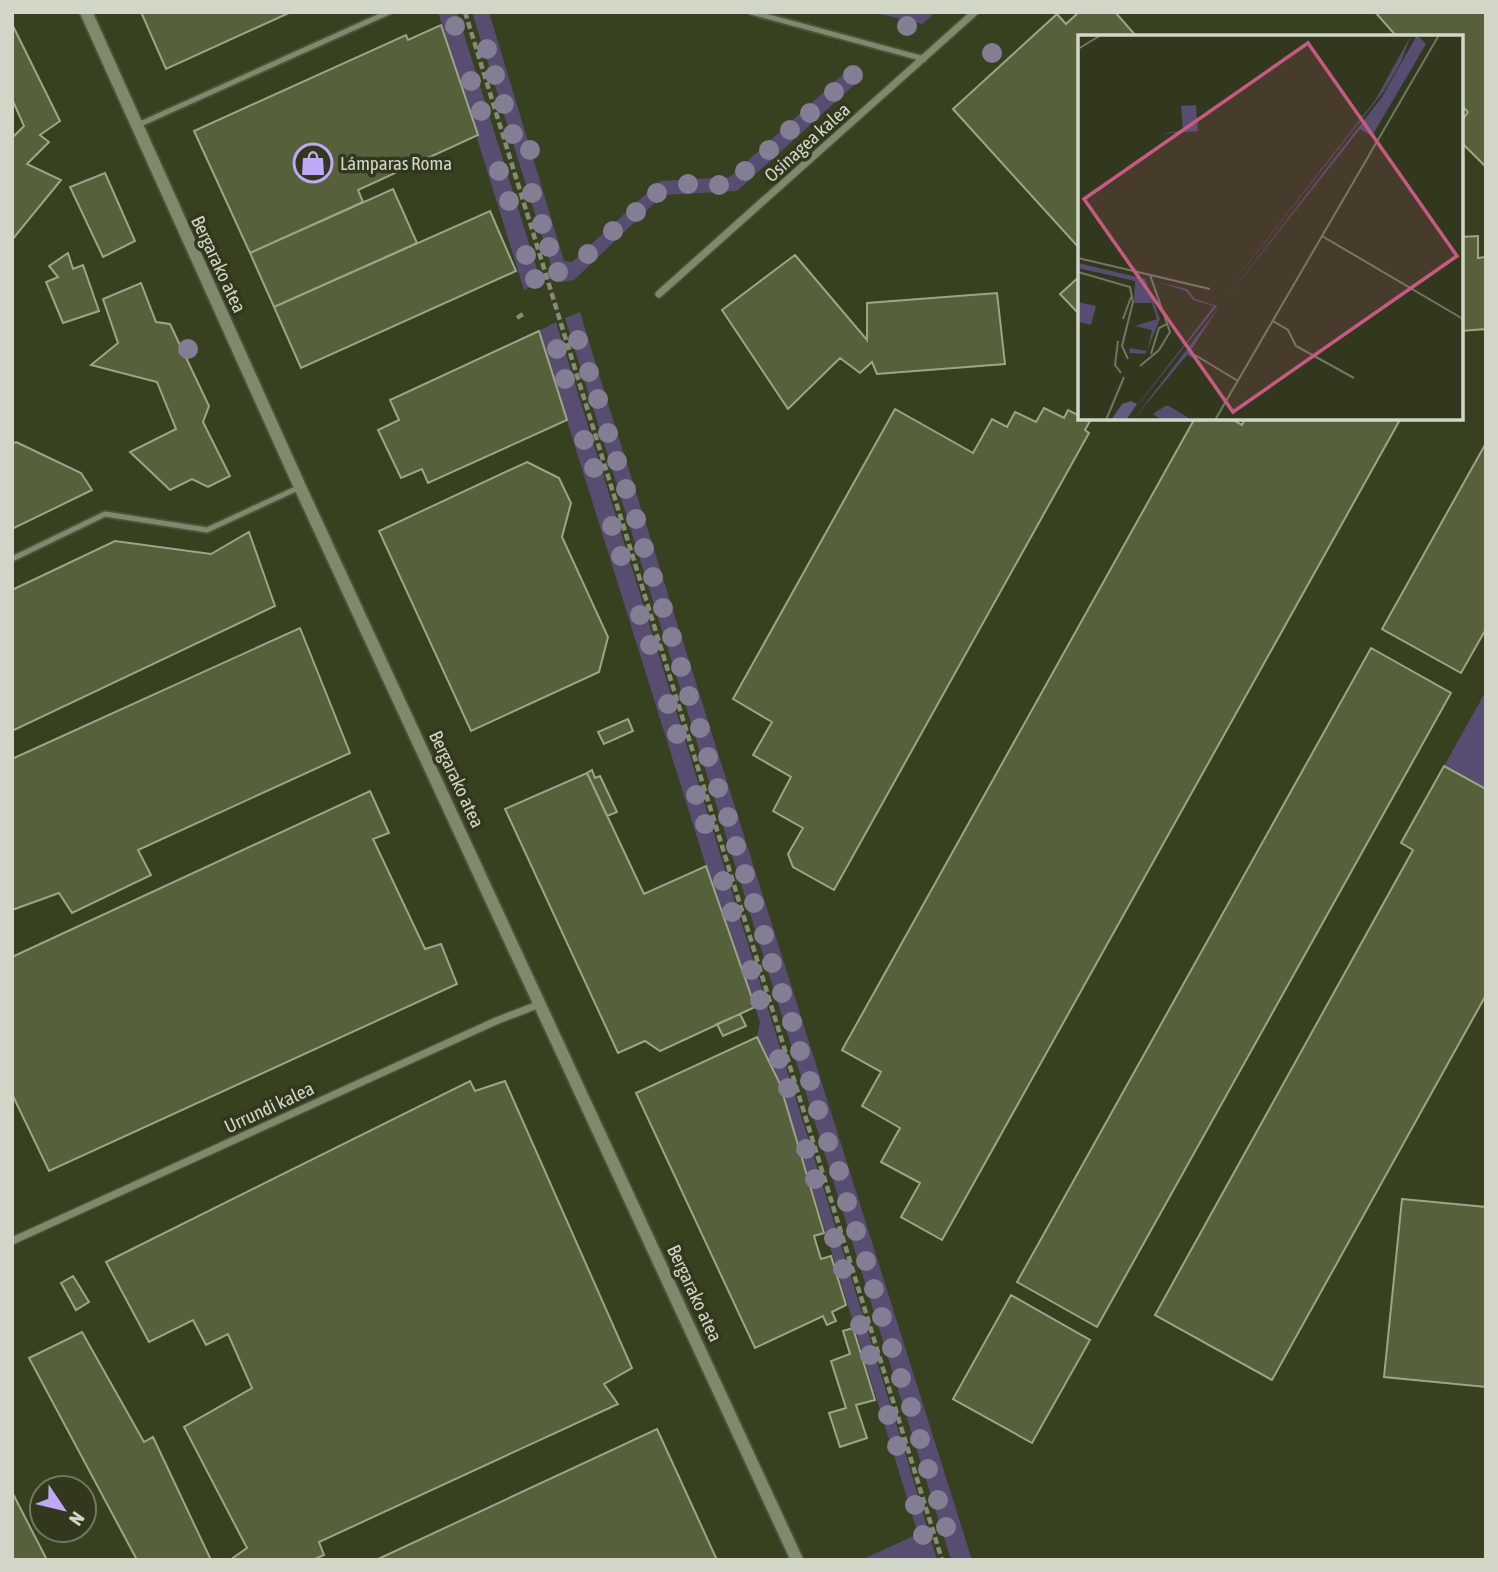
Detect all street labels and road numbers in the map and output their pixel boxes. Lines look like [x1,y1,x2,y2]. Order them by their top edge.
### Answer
street label: Osinagea kalea [760,98,854,186]
street label: Bergarako atea [187,212,251,316]
street label: Bergarako atea [425,727,489,831]
street label: Urrundi kalea [221,1077,317,1137]
street label: Bergarako atea [663,1241,727,1345]

